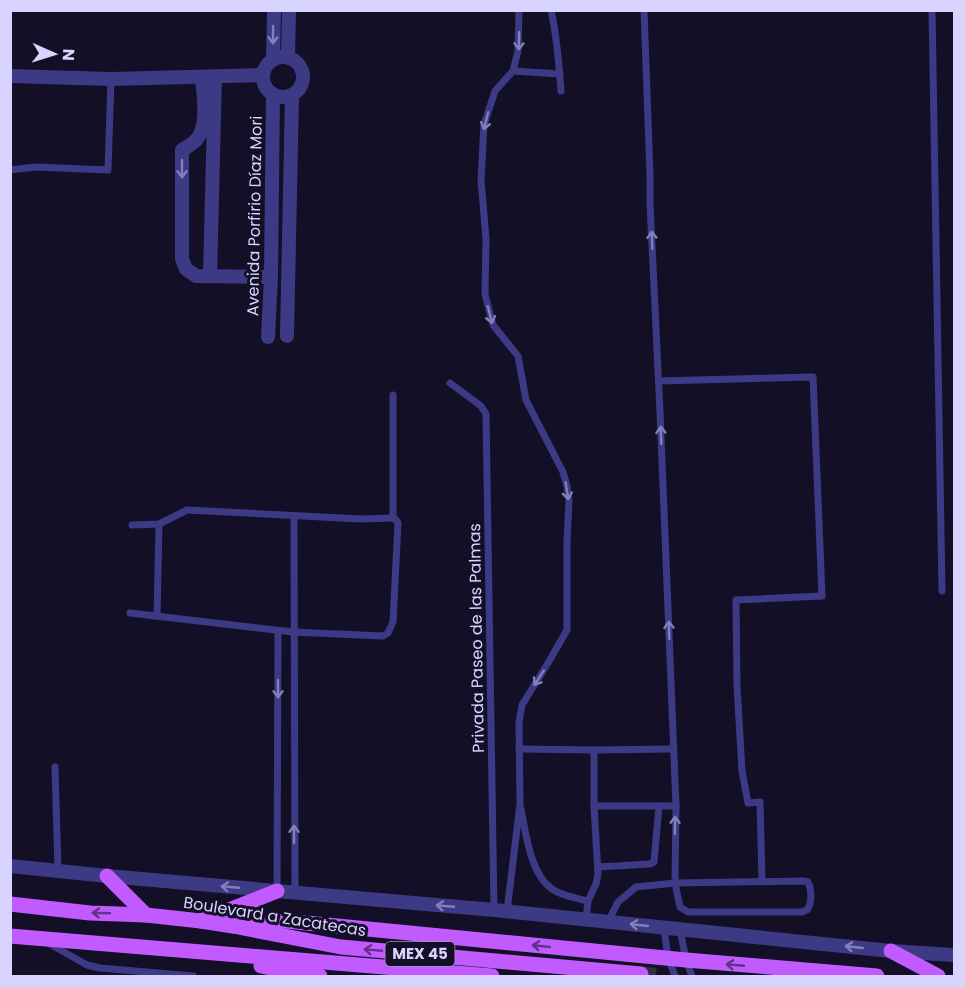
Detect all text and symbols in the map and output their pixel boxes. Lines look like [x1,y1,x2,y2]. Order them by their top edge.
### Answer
north arrow [24,24,84,84]
one-way arrow [268,24,279,44]
one-way arrow [513,31,524,50]
text: N [57,48,80,61]
one-way arrow [480,111,492,130]
street label: Avenida Porfirio Díaz Mori [241,116,268,316]
one-way arrow [176,158,188,178]
one-way arrow [646,231,657,251]
one-way arrow [485,305,497,324]
one-way arrow [655,426,667,446]
one-way arrow [562,480,573,500]
street label: Privada Paseo de las Palmas [463,523,490,753]
one-way arrow [663,621,674,641]
one-way arrow [532,669,545,686]
one-way arrow [272,679,284,699]
one-way arrow [669,815,681,835]
one-way arrow [288,824,300,844]
one-way arrow [221,881,241,892]
street label: Boulevard a Zacatecas [182,891,368,942]
one-way arrow [436,900,456,911]
one-way arrow [91,908,111,919]
one-way arrow [630,920,650,931]
one-way arrow [531,940,551,951]
one-way arrow [845,941,865,952]
road number: MEX 45 [386,942,454,966]
one-way arrow [364,944,384,955]
one-way arrow [725,959,745,970]

